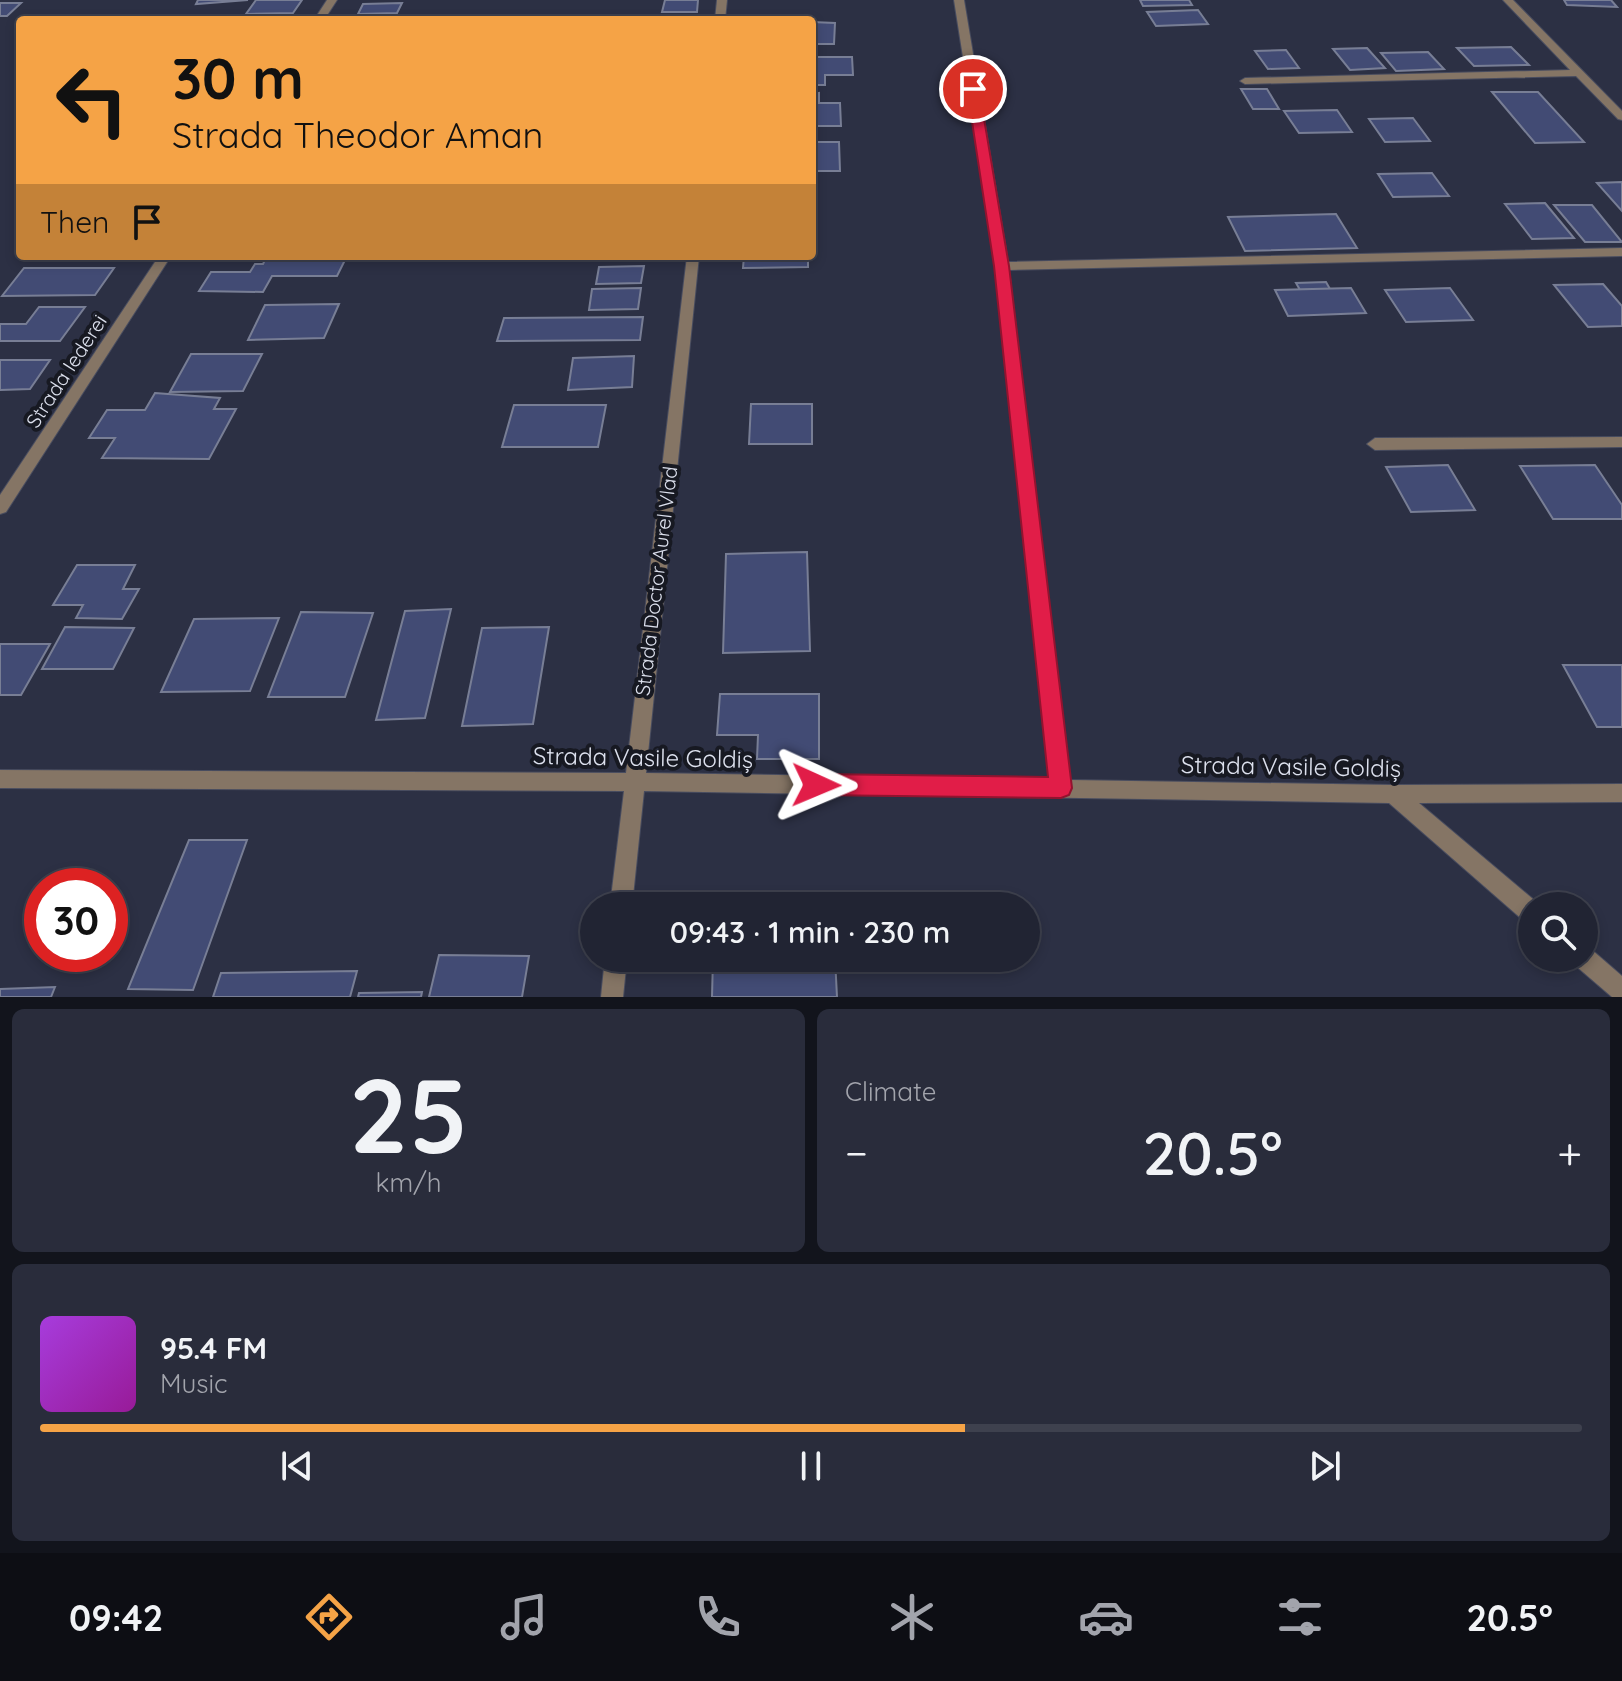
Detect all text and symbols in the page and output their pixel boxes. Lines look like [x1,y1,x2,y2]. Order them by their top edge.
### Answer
text: 30 m [172,43,304,113]
icon: left [40,48,144,152]
pin [939,55,1007,123]
icon: arrive [951,67,995,111]
text: Strada Theodor Aman [172,112,543,157]
icon: arrive [125,200,169,244]
text: Then [40,203,109,241]
street label: Strada Iederei [20,310,112,432]
street label: Strada Doctor Aurel Vlad [630,465,682,697]
street label: Strada Vasile Goldiș [533,740,753,774]
position arrow [774,743,858,827]
street label: Strada Vasile Goldiș [1181,749,1401,783]
speed limit sign: 30 [24,868,128,972]
map controls [1518,892,1598,972]
button: search [1518,892,1598,972]
text: 09:43 · 1 min · 230 m [670,913,950,951]
text: 25 [349,1049,468,1179]
text: Climate [845,1075,936,1108]
text: 20.5° [1142,1115,1283,1190]
text: − [845,1125,868,1180]
text: + [1557,1125,1582,1180]
text: km/h [376,1166,441,1199]
text: 95.4 FM [160,1329,267,1367]
text: Music [160,1367,228,1400]
icon: previous [275,1444,319,1488]
icon: pause [789,1444,833,1488]
icon: next [1303,1444,1347,1488]
icon: directions [301,1589,357,1645]
icon: music [496,1589,552,1645]
icon: phone [690,1589,746,1645]
icon: climate [884,1589,940,1645]
icon: car [1078,1589,1134,1645]
icon: filters [1272,1589,1328,1645]
text: 09:42 [69,1595,163,1640]
text: 20.5° [1466,1595,1553,1640]

